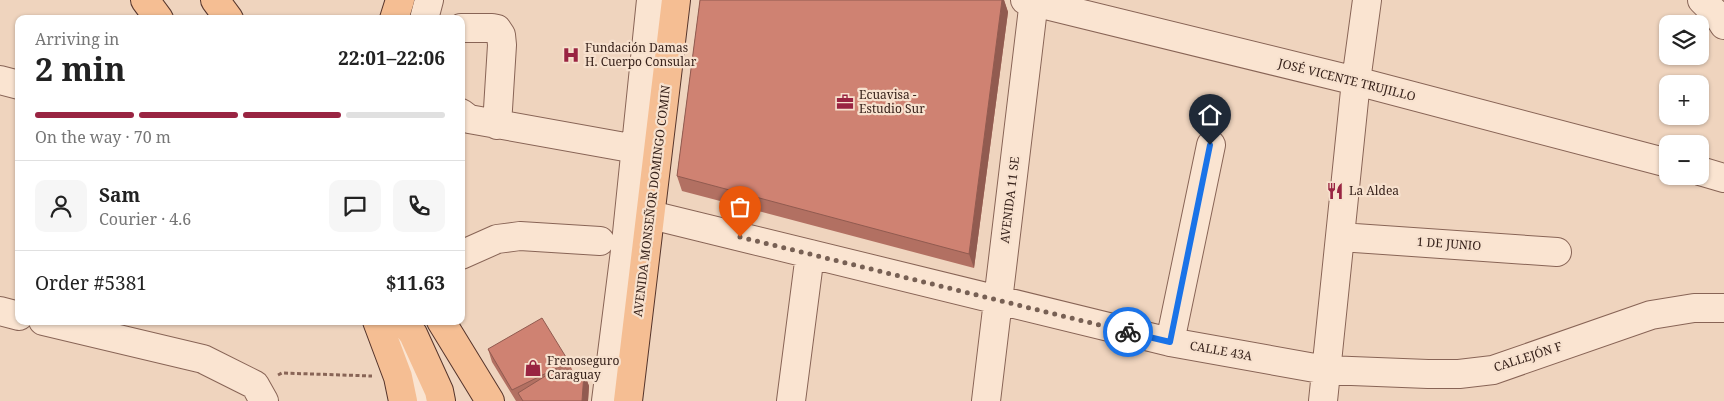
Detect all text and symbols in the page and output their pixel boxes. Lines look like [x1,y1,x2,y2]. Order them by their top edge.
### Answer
map controls [1659,15,1709,185]
button: layers [1659,15,1709,65]
text: Arriving in [35,28,119,50]
place label: Fundación Damas H. Cuerpo Consular [585,39,697,70]
text: 22:01–22:06 [338,45,445,71]
hospital icon: Fundación Damas H. Cuerpo Consular [561,45,581,65]
text: 2 min [35,47,126,90]
street label: JOSÉ VICENTE TRUJILLO [1276,54,1418,105]
button: + [1659,75,1709,125]
street label: AVENIDA MONSEÑOR DOMINGO COMIN [629,84,674,318]
place label: Ecuavisa - Estudio Sur [859,86,925,117]
office icon: Ecuavisa - Estudio Sur [835,92,855,112]
pin [1189,94,1231,145]
icon: home [1196,101,1224,129]
text: On the way · 70 m [35,126,171,148]
button: − [1659,135,1709,185]
street label: AVENIDA 11 SE [996,156,1023,244]
button: person [35,180,87,232]
button: chat [329,180,381,232]
button: phone [393,180,445,232]
restaurant icon: La Aldea [1325,181,1345,201]
text: Sam [99,182,140,208]
place label: La Aldea [1349,182,1399,199]
pin [719,186,761,237]
icon: bag [726,193,754,221]
text: Courier · 4.6 [99,208,191,230]
street label: 1 DE JUNIO [1416,233,1482,254]
text: Order #5381 [35,270,147,296]
text: $11.63 [386,270,445,296]
courier [1103,307,1153,357]
icon: bike [1114,318,1142,346]
street label: CALLE 43A [1188,337,1254,364]
street label: CALLEJÓN F [1492,337,1564,376]
place label: Frenoseguro Caraguay [547,352,619,383]
shop icon: Frenoseguro Caraguay [523,358,543,378]

